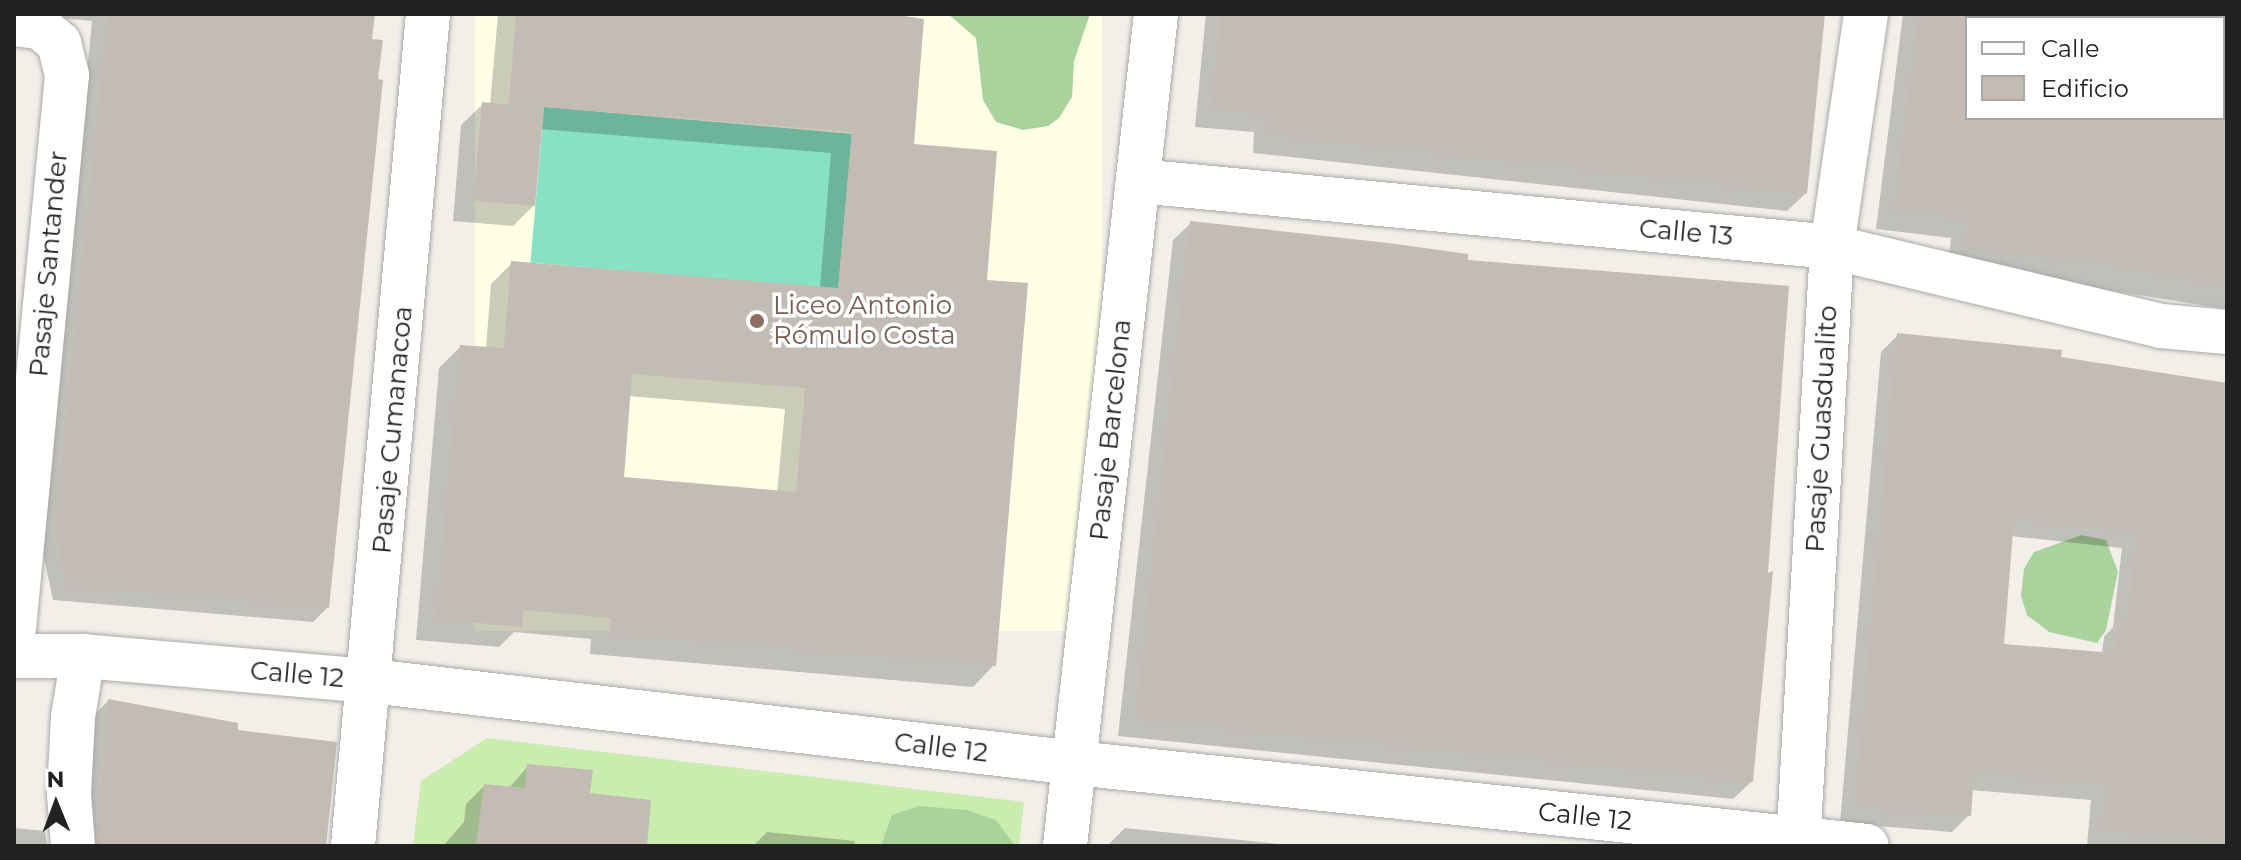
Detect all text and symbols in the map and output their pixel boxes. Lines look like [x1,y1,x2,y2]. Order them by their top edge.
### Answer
legend [1965,16,2225,120]
text: Calle [2041,34,2099,63]
text: Edificio [2041,74,2129,103]
street label: Pasaje Santander [24,150,74,378]
street label: Calle 13 [1638,213,1734,253]
place label: Liceo Antonio Rómulo Costa [773,290,955,352]
street label: Pasaje Cumanacoa [367,305,419,555]
street label: Pasaje Guasdualito [1800,305,1844,553]
marker: Liceo Antonio Rómulo Costa [748,312,766,330]
street label: Pasaje Barcelona [1084,318,1138,542]
street label: Calle 12 [249,655,345,695]
street label: Calle 12 [892,727,990,769]
north arrow [16,764,96,844]
text: N [46,766,65,793]
street label: Calle 12 [1537,797,1633,837]

